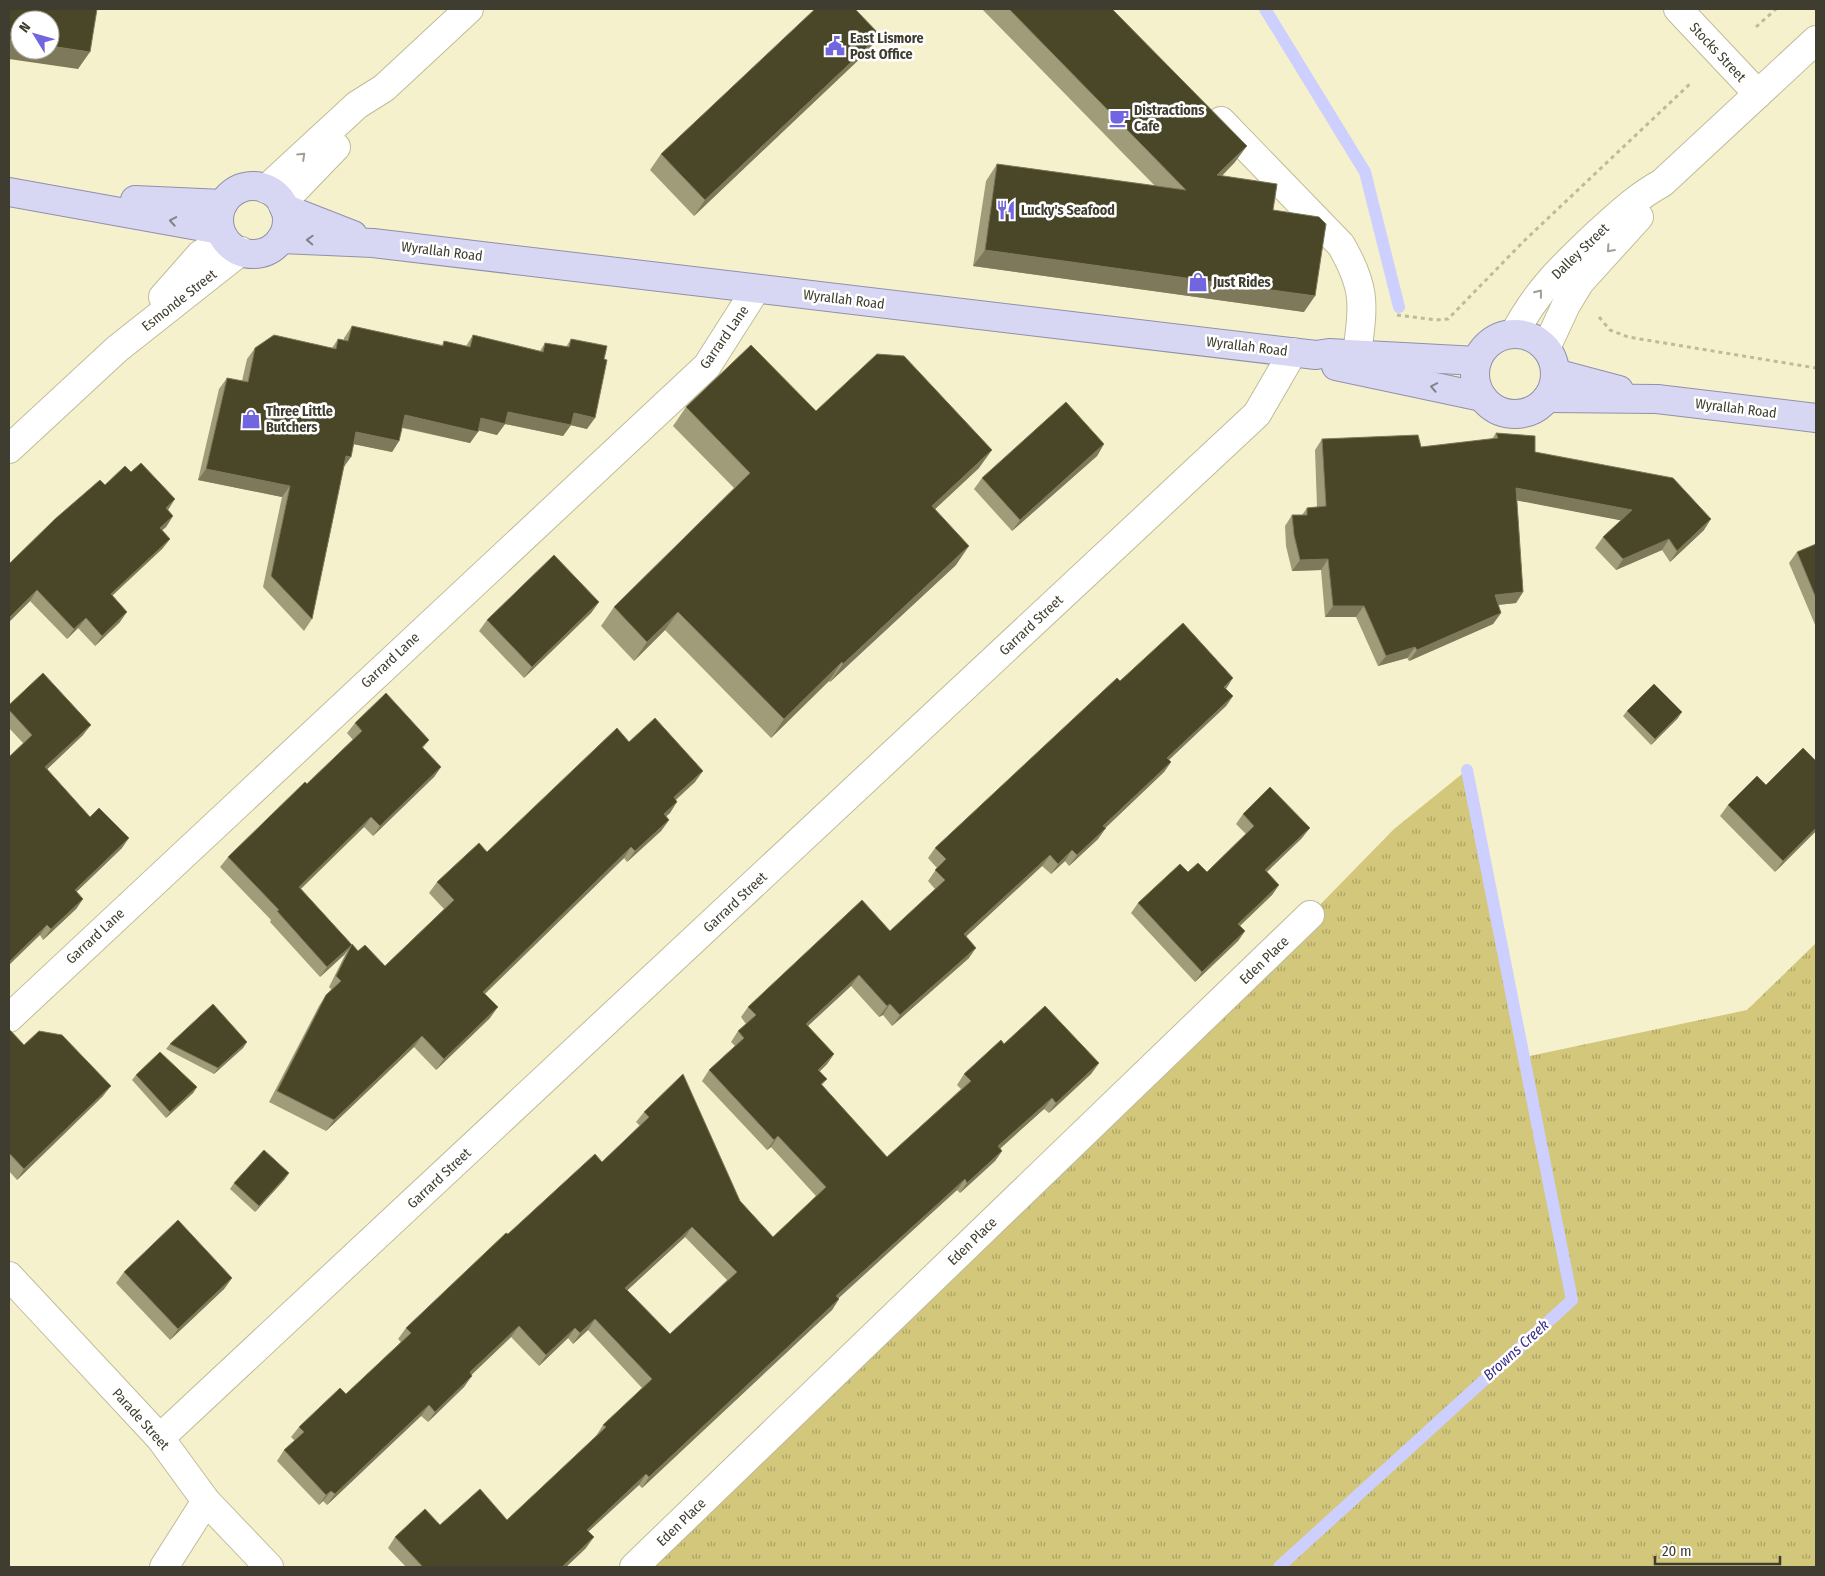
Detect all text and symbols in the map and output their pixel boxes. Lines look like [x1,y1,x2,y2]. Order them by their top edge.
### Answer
north arrow [10,10,60,60]
text: N [16,19,34,36]
street label: Stocks Street [1686,19,1750,86]
place label: East Lismore Post Office [850,30,924,63]
public building icon: East Lismore Post Office [824,35,846,57]
place label: Distractions Cafe [1134,102,1204,135]
cafe icon: Distractions Cafe [1108,107,1130,129]
one-way arrow [296,153,305,162]
restaurant icon: Lucky's Seafood [995,199,1017,221]
place label: Lucky's Seafood [1021,202,1115,219]
one-way arrow [168,217,177,227]
street label: Dalley Street [1548,220,1613,283]
one-way arrow [305,235,313,246]
street label: Wyrallah Road [400,238,484,265]
one-way arrow [1607,243,1616,252]
street label: Esmonde Street [139,266,220,335]
shop icon: Just Rides [1187,271,1209,293]
place label: Just Rides [1212,274,1271,291]
street label: Wyrallah Road [802,286,886,313]
one-way arrow [1534,290,1542,299]
street label: Garrard Lane [696,302,753,372]
street label: Wyrallah Road [1205,333,1289,360]
one-way arrow [1429,382,1438,393]
street label: Wyrallah Road [1694,395,1778,422]
place label: Three Little Butchers [266,403,333,436]
shop icon: Three Little Butchers [240,408,262,430]
street label: Garrard Street [996,591,1067,659]
street label: Garrard Lane [358,629,423,692]
street label: Garrard Street [700,868,771,936]
street label: Garrard Lane [63,905,128,968]
street label: Eden Place [1236,933,1292,988]
street label: Garrard Street [404,1144,475,1212]
street label: Eden Place [944,1214,1000,1269]
water label: Browns Creek [1480,1316,1553,1384]
street label: Parade Street [109,1385,173,1454]
street label: Eden Place [653,1495,709,1550]
scale bar [1655,1534,1780,1566]
text: 20 m [1662,1542,1692,1560]

